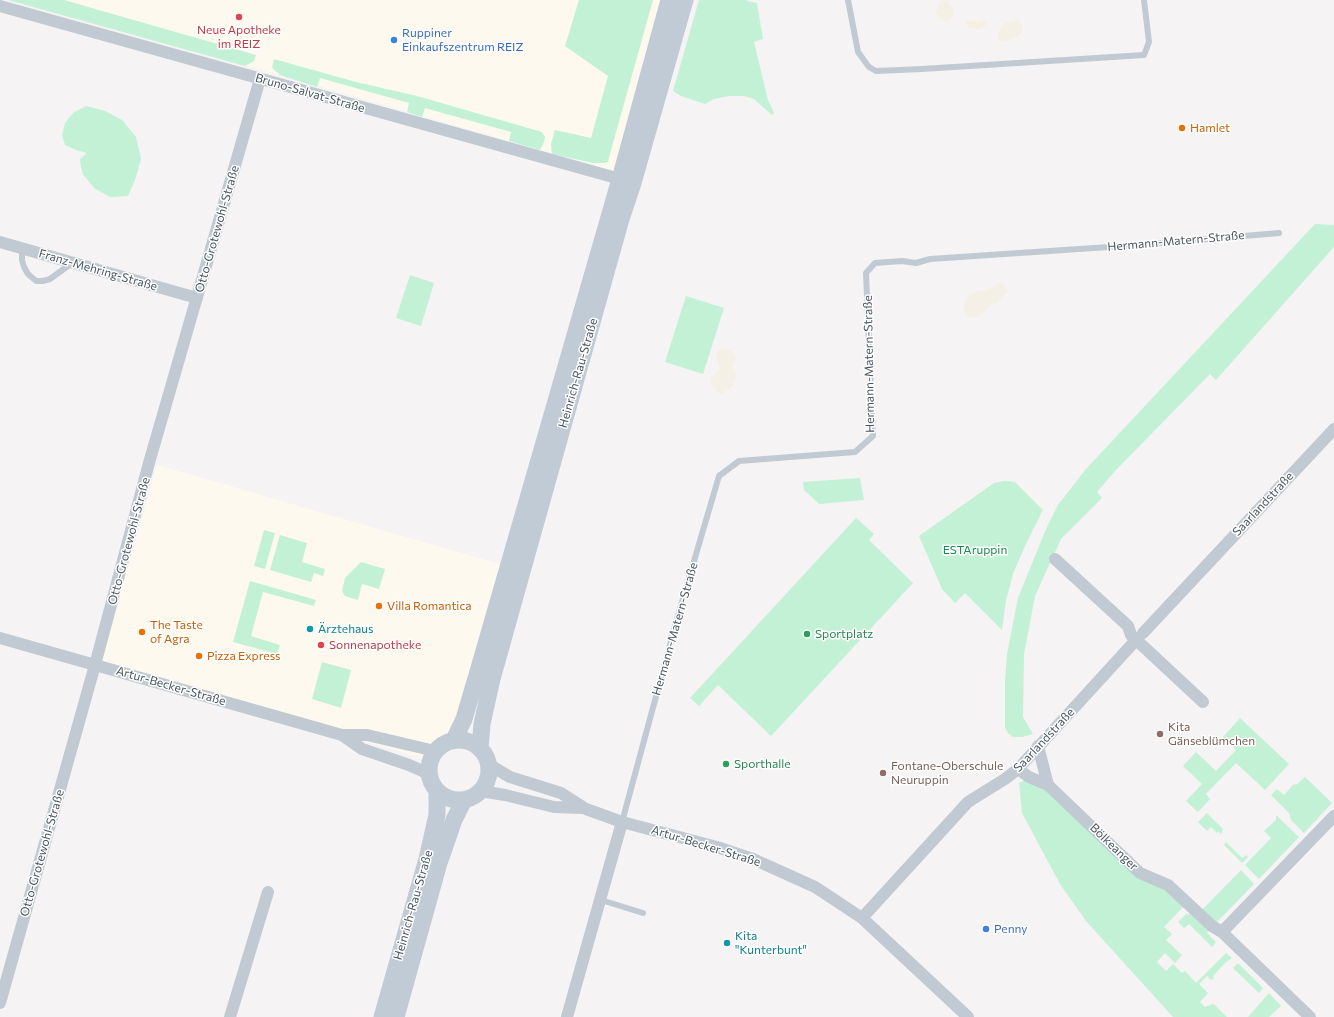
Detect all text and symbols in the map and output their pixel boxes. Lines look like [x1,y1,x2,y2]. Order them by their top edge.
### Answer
marker: Neue Apotheke im REIZ [234,12,244,22]
place label: Neue Apotheke im REIZ [197,23,281,51]
place label: Ruppiner Einkaufszentrum REIZ [402,26,524,54]
marker: Ruppiner Einkaufszentrum REIZ [389,35,399,45]
street label: Bruno-Salvat-Straße [254,70,366,116]
place label: Hamlet [1190,121,1230,135]
marker: Hamlet [1177,123,1187,133]
street label: Otto-Grotewohl-Straße [192,164,242,294]
street label: Hermann-Matern-Straße [1107,228,1245,254]
street label: Franz-Mehring-Straße [37,246,159,294]
street label: Hermann-Matern-Straße [861,295,877,433]
street label: Heinrich-Rau-Straße [555,316,601,430]
street label: Saarlandstraße [1230,469,1296,539]
street label: Otto-Grotewohl-Straße [105,476,153,606]
park label: ESTAruppin [943,543,1007,557]
street label: Hermann-Matern-Straße [649,561,701,697]
place label: Villa Romantica [387,599,472,613]
marker: Villa Romantica [374,601,384,611]
place label: The Taste of Agra [150,618,203,646]
place label: Ärztehaus [318,622,374,636]
marker: Ärztehaus [305,624,315,634]
marker: The Taste of Agra [137,627,147,637]
place label: Sportplatz [815,627,873,641]
marker: Sportplatz [802,629,812,639]
place label: Sonnenapotheke [329,638,421,652]
marker: Sonnenapotheke [316,640,326,650]
place label: Pizza Express [207,649,281,663]
marker: Pizza Express [194,651,204,661]
street label: Artur-Becker-Straße [115,663,227,709]
street label: Saarlandstraße [1011,705,1077,775]
place label: Kita Gänseblümchen [1168,720,1255,748]
marker: Kita Gänseblümchen [1155,729,1165,739]
place label: Sporthalle [734,757,791,771]
marker: Sporthalle [721,759,731,769]
place label: Fontane-Oberschule Neuruppin [891,759,1003,787]
marker: Fontane-Oberschule Neuruppin [878,768,888,778]
street label: Otto-Grotewohl-Straße [17,788,67,918]
street label: Bölkeanger [1087,821,1141,873]
street label: Artur-Becker-Straße [650,823,762,869]
street label: Heinrich-Rau-Straße [390,848,436,962]
place label: Penny [994,922,1027,936]
marker: Penny [981,924,991,934]
place label: Kita "Kunterbunt" [735,929,807,957]
marker: Kita "Kunterbunt" [722,938,732,948]

